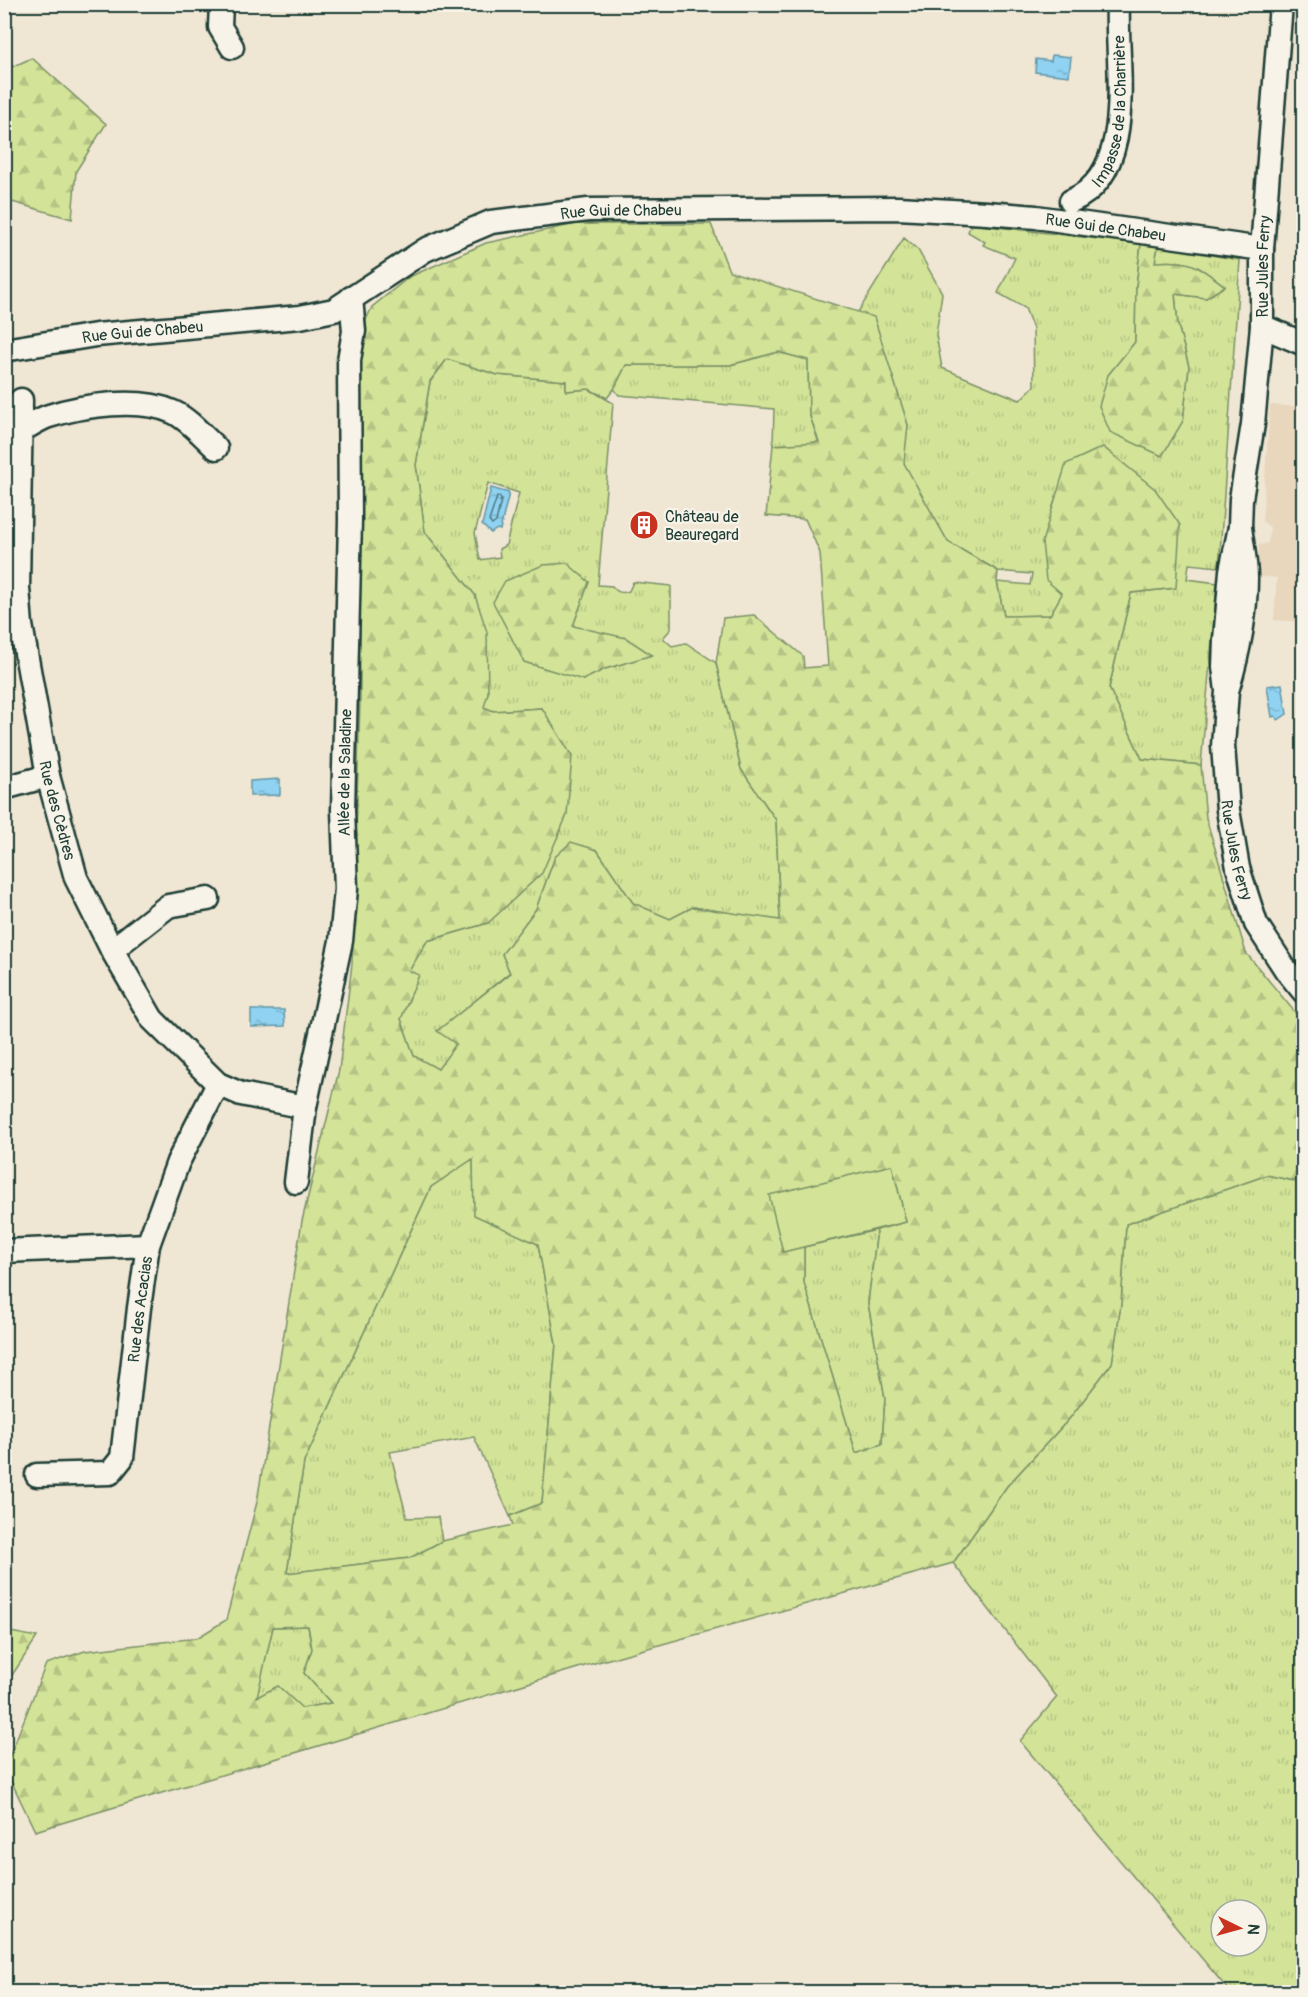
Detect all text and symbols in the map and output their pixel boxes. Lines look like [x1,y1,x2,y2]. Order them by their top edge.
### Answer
street label: Impasse de la Charrière [1088,35,1131,192]
street label: Rue Gui de Chabeu [559,200,682,224]
street label: Rue Gui de Chabeu [1044,209,1167,246]
street label: Rue Jules Ferry [1253,215,1276,317]
street label: Rue Gui de Chabeu [81,317,204,348]
place label: Château de Beauregard [665,507,739,545]
building icon: Château de Beauregard [628,509,660,541]
street label: Allée de la Saladine [334,709,356,837]
street label: Rue des Cèdres [34,759,80,862]
street label: Rue Jules Ferry [1216,799,1257,903]
street label: Rue des Acacias [124,1255,157,1364]
north arrow [1209,1898,1269,1958]
text: N [1242,1923,1263,1936]

